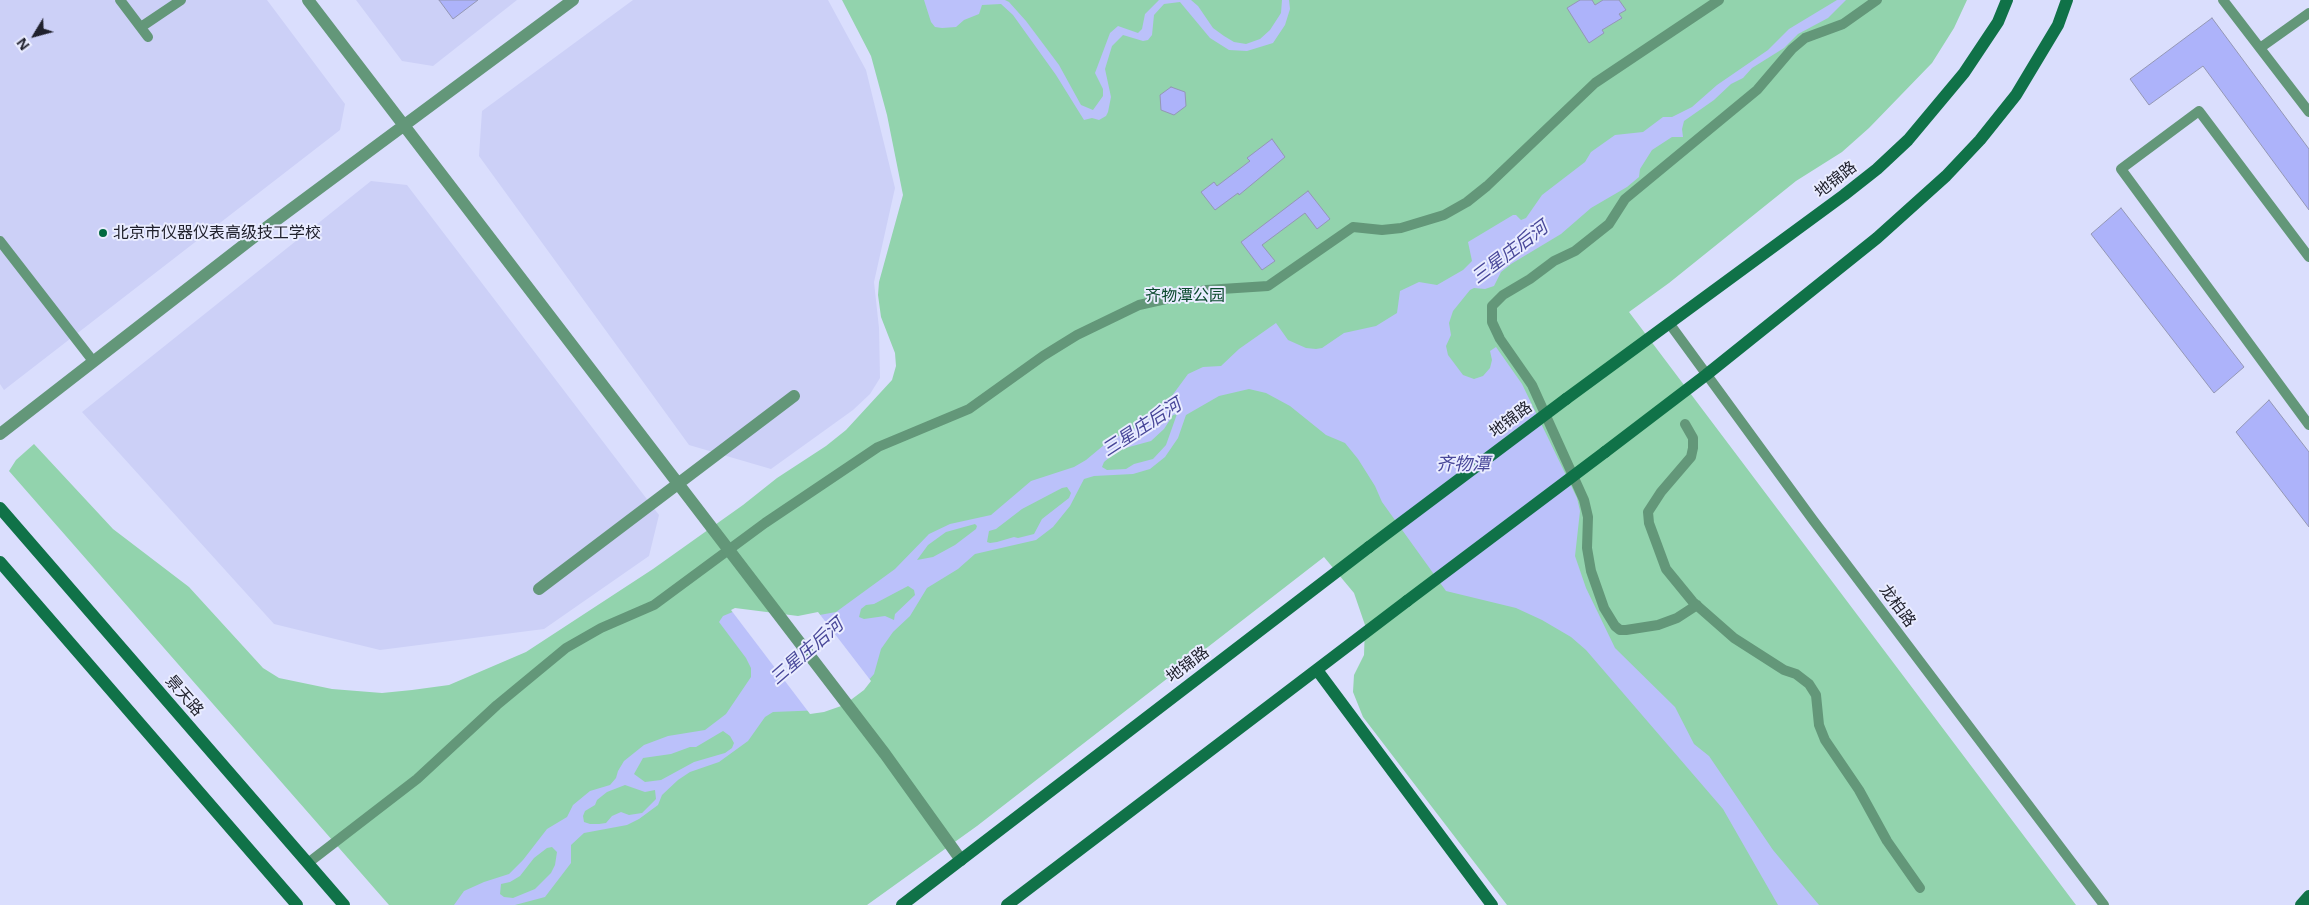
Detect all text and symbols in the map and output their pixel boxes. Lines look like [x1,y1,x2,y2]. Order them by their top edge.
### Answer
north arrow [10,10,60,60]
text: N [12,34,34,55]
street label: 地锦路 [1811,158,1861,202]
water label: 三星庄后河 [1468,217,1552,289]
place label: 北京市仪器仪表高级技工学校 [113,223,321,243]
marker: 北京市仪器仪表高级技工学校 [97,227,109,239]
park label: 齐物潭公园 [1145,286,1225,306]
water label: 三星庄后河 [1098,394,1186,462]
street label: 地锦路 [1486,398,1536,442]
water label: 齐物潭 [1436,454,1490,476]
street label: 龙柏路 [1875,581,1919,631]
water label: 三星庄后河 [766,614,848,690]
street label: 地锦路 [1163,643,1213,687]
street label: 景天路 [161,672,207,720]

